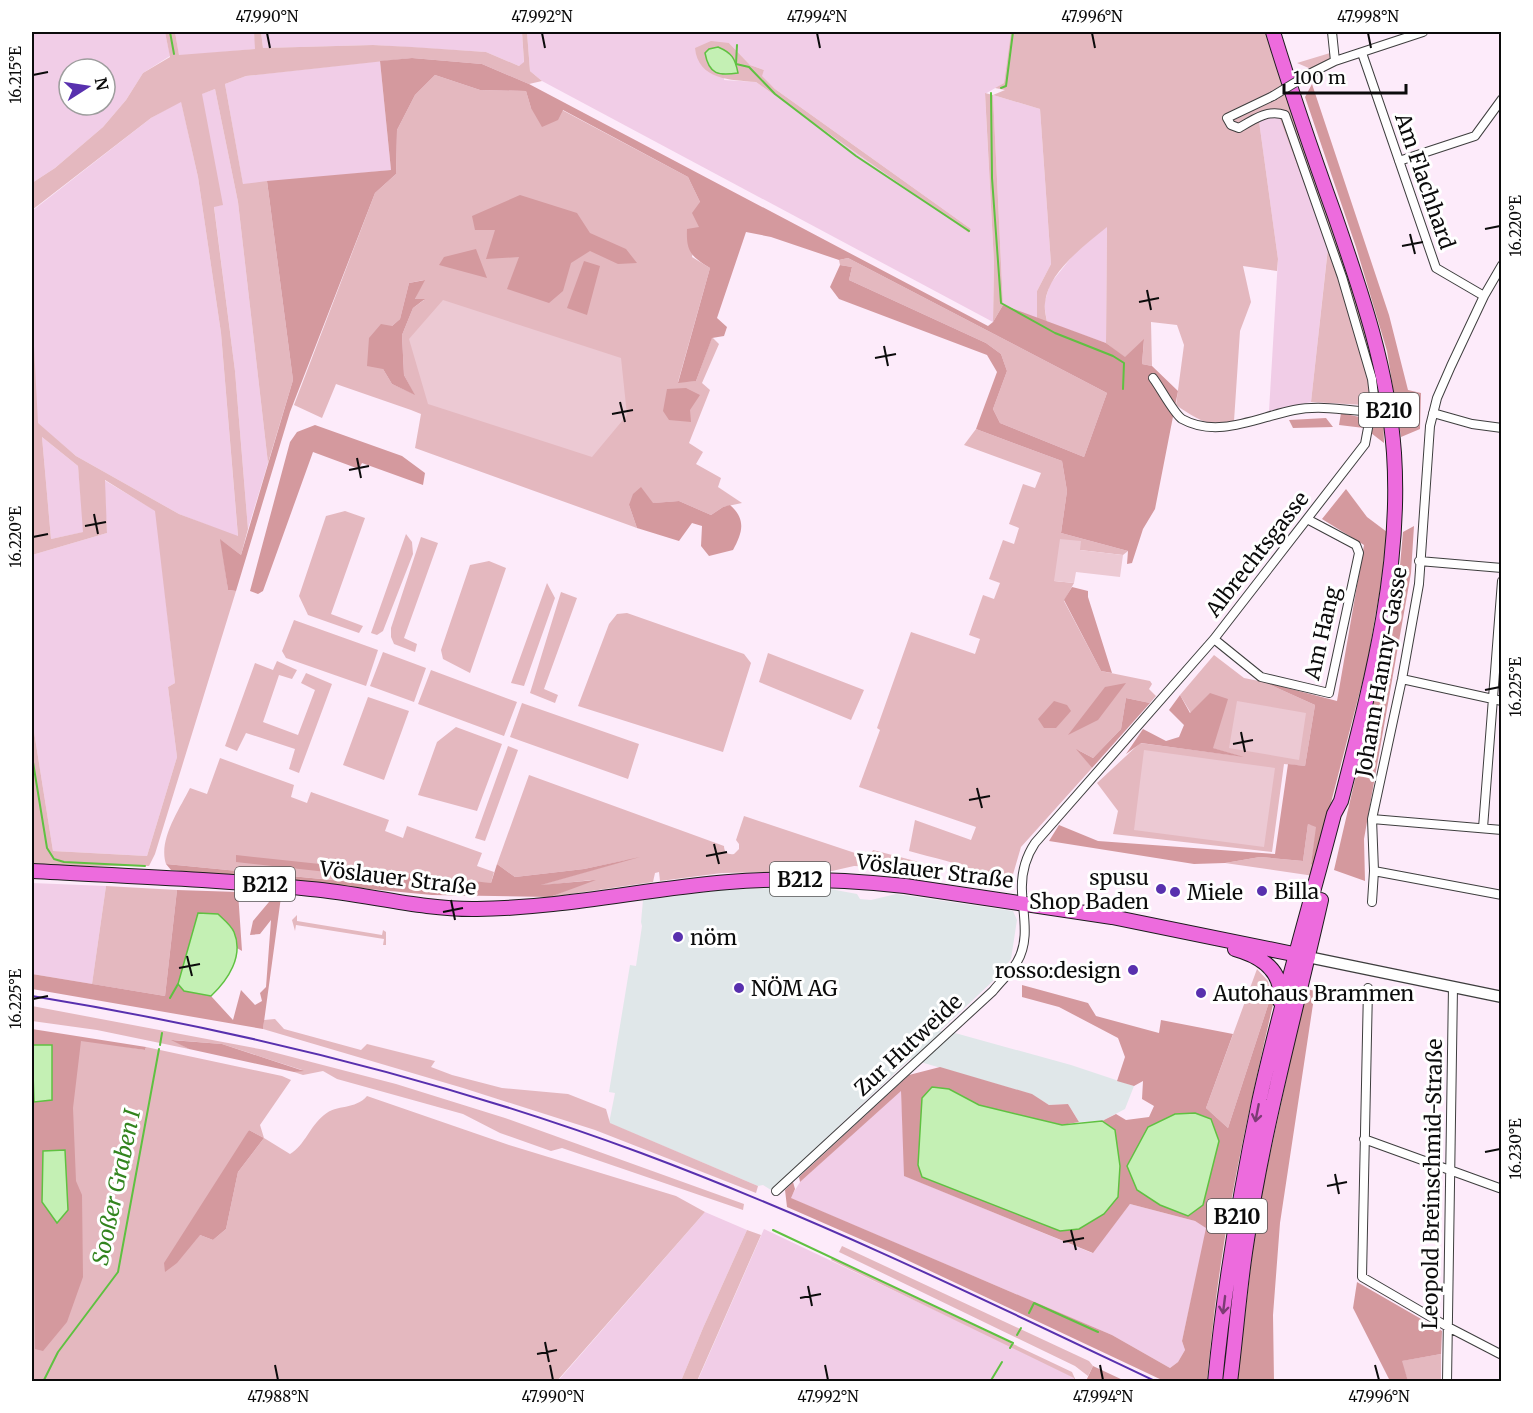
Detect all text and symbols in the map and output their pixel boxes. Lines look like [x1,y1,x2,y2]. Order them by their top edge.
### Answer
text: 47.990°N [236,7,299,26]
text: 47.992°N [511,7,573,26]
text: 47.994°N [787,7,848,26]
text: 47.996°N [1061,7,1123,26]
text: 47.998°N [1337,7,1399,26]
text: 16.215°E [6,46,25,104]
north arrow [57,57,117,117]
scale bar [1284,57,1406,95]
text: 100 m [1293,66,1346,89]
text: N [91,76,113,92]
street label: Am Flachhard [1389,108,1461,253]
text: 16.220°E [1506,195,1525,257]
road number: B210 [1359,393,1419,427]
street label: Albrechtsgasse [1199,486,1314,623]
text: 16.220°E [6,506,25,568]
street label: Johann Hanny-Gasse [1349,565,1413,780]
street label: Am Hang [1298,583,1346,683]
text: 16.225°E [1506,657,1525,717]
street label: Vöslauer Straße [854,848,1015,894]
street label: Vöslauer Straße [317,855,478,901]
road number: B212 [770,862,830,896]
place label: spusu Shop Baden [1029,864,1149,915]
road number: B212 [235,867,295,901]
place label: Billa [1274,878,1319,905]
place label: Miele [1187,879,1243,906]
marker: spusu Shop Baden [1154,882,1168,896]
marker: Billa [1255,884,1269,898]
marker: Miele [1168,885,1182,899]
place label: nöm [690,924,737,951]
marker: nöm [671,930,685,944]
place label: rosso:design [995,957,1121,984]
marker: rosso:design [1126,963,1140,977]
text: 16.225°E [6,969,25,1029]
place label: NÖM AG [751,975,837,1002]
place label: Autohaus Brammen [1212,980,1414,1007]
marker: NÖM AG [732,981,746,995]
marker: Autohaus Brammen [1194,986,1208,1000]
street label: Zur Hutweide [849,988,968,1102]
street label: Leopold Breinschmid-Straße [1416,1038,1448,1330]
one-way arrow [1251,1103,1262,1122]
water label: Sooßer Graben I [86,1106,146,1267]
text: 16.230°E [1506,1118,1525,1179]
road number: B210 [1207,1199,1267,1233]
one-way arrow [1218,1295,1229,1315]
text: 47.988°N [247,1387,309,1406]
text: 47.990°N [522,1387,585,1406]
text: 47.992°N [797,1387,859,1406]
text: 47.994°N [1073,1387,1134,1406]
text: 47.996°N [1348,1387,1410,1406]

